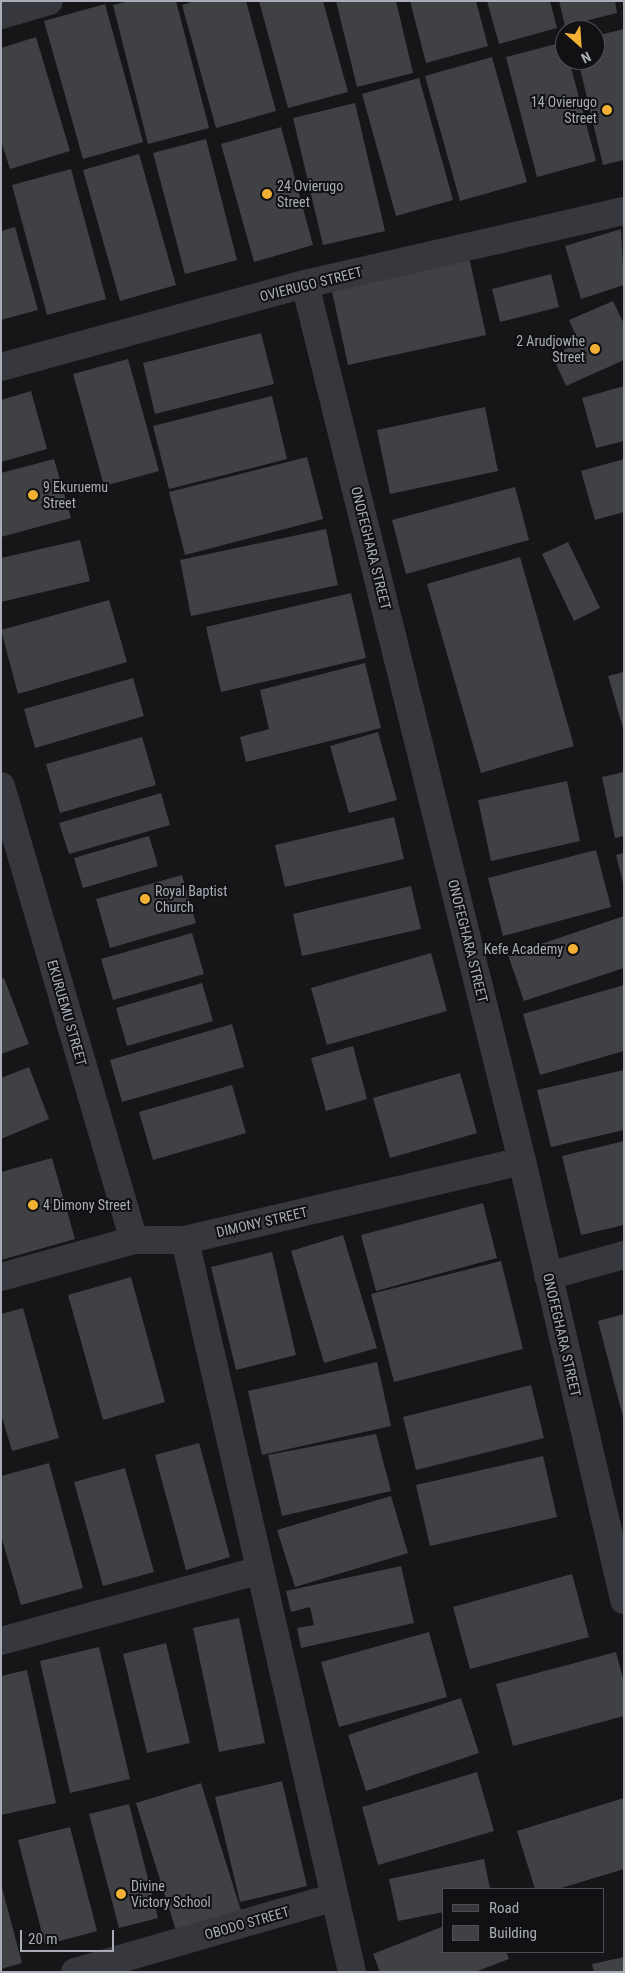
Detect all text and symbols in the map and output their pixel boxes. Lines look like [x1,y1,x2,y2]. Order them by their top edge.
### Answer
north arrow [555,20,605,70]
text: N [579,49,594,67]
place label: 14 Ovierugo Street [531,94,597,126]
marker: 14 Ovierugo Street [601,104,613,116]
place label: 24 Ovierugo Street [277,178,343,210]
marker: 24 Ovierugo Street [261,188,273,200]
street label: OVIERUGO STREET [258,263,364,305]
place label: 2 Arudjowhe Street [516,333,585,366]
marker: 2 Arudjowhe Street [589,343,601,355]
place label: 9 Ekuruemu Street [43,479,108,512]
street label: ONOFEGHARA STREET [348,485,394,611]
marker: 9 Ekuruemu Street [27,489,39,501]
street label: ONOFEGHARA STREET [445,878,491,1004]
place label: Royal Baptist Church [155,883,227,916]
marker: Royal Baptist Church [139,893,151,905]
place label: Kefe Academy [484,941,563,957]
marker: Kefe Academy [567,943,579,955]
street label: EKURUEMU STREET [44,958,90,1068]
place label: 4 Dimony Street [43,1197,131,1213]
marker: 4 Dimony Street [27,1199,39,1211]
street label: DIMONY STREET [215,1203,309,1241]
street label: ONOFEGHARA STREET [540,1272,584,1398]
place label: Divine Victory School [131,1878,211,1910]
marker: Divine Victory School [115,1888,127,1900]
legend [442,1888,605,1953]
text: Road [489,1899,519,1917]
street label: OBODO STREET [203,1903,291,1943]
scale bar [22,1920,116,1952]
text: Building [489,1924,537,1942]
text: 20 m [28,1930,58,1948]

